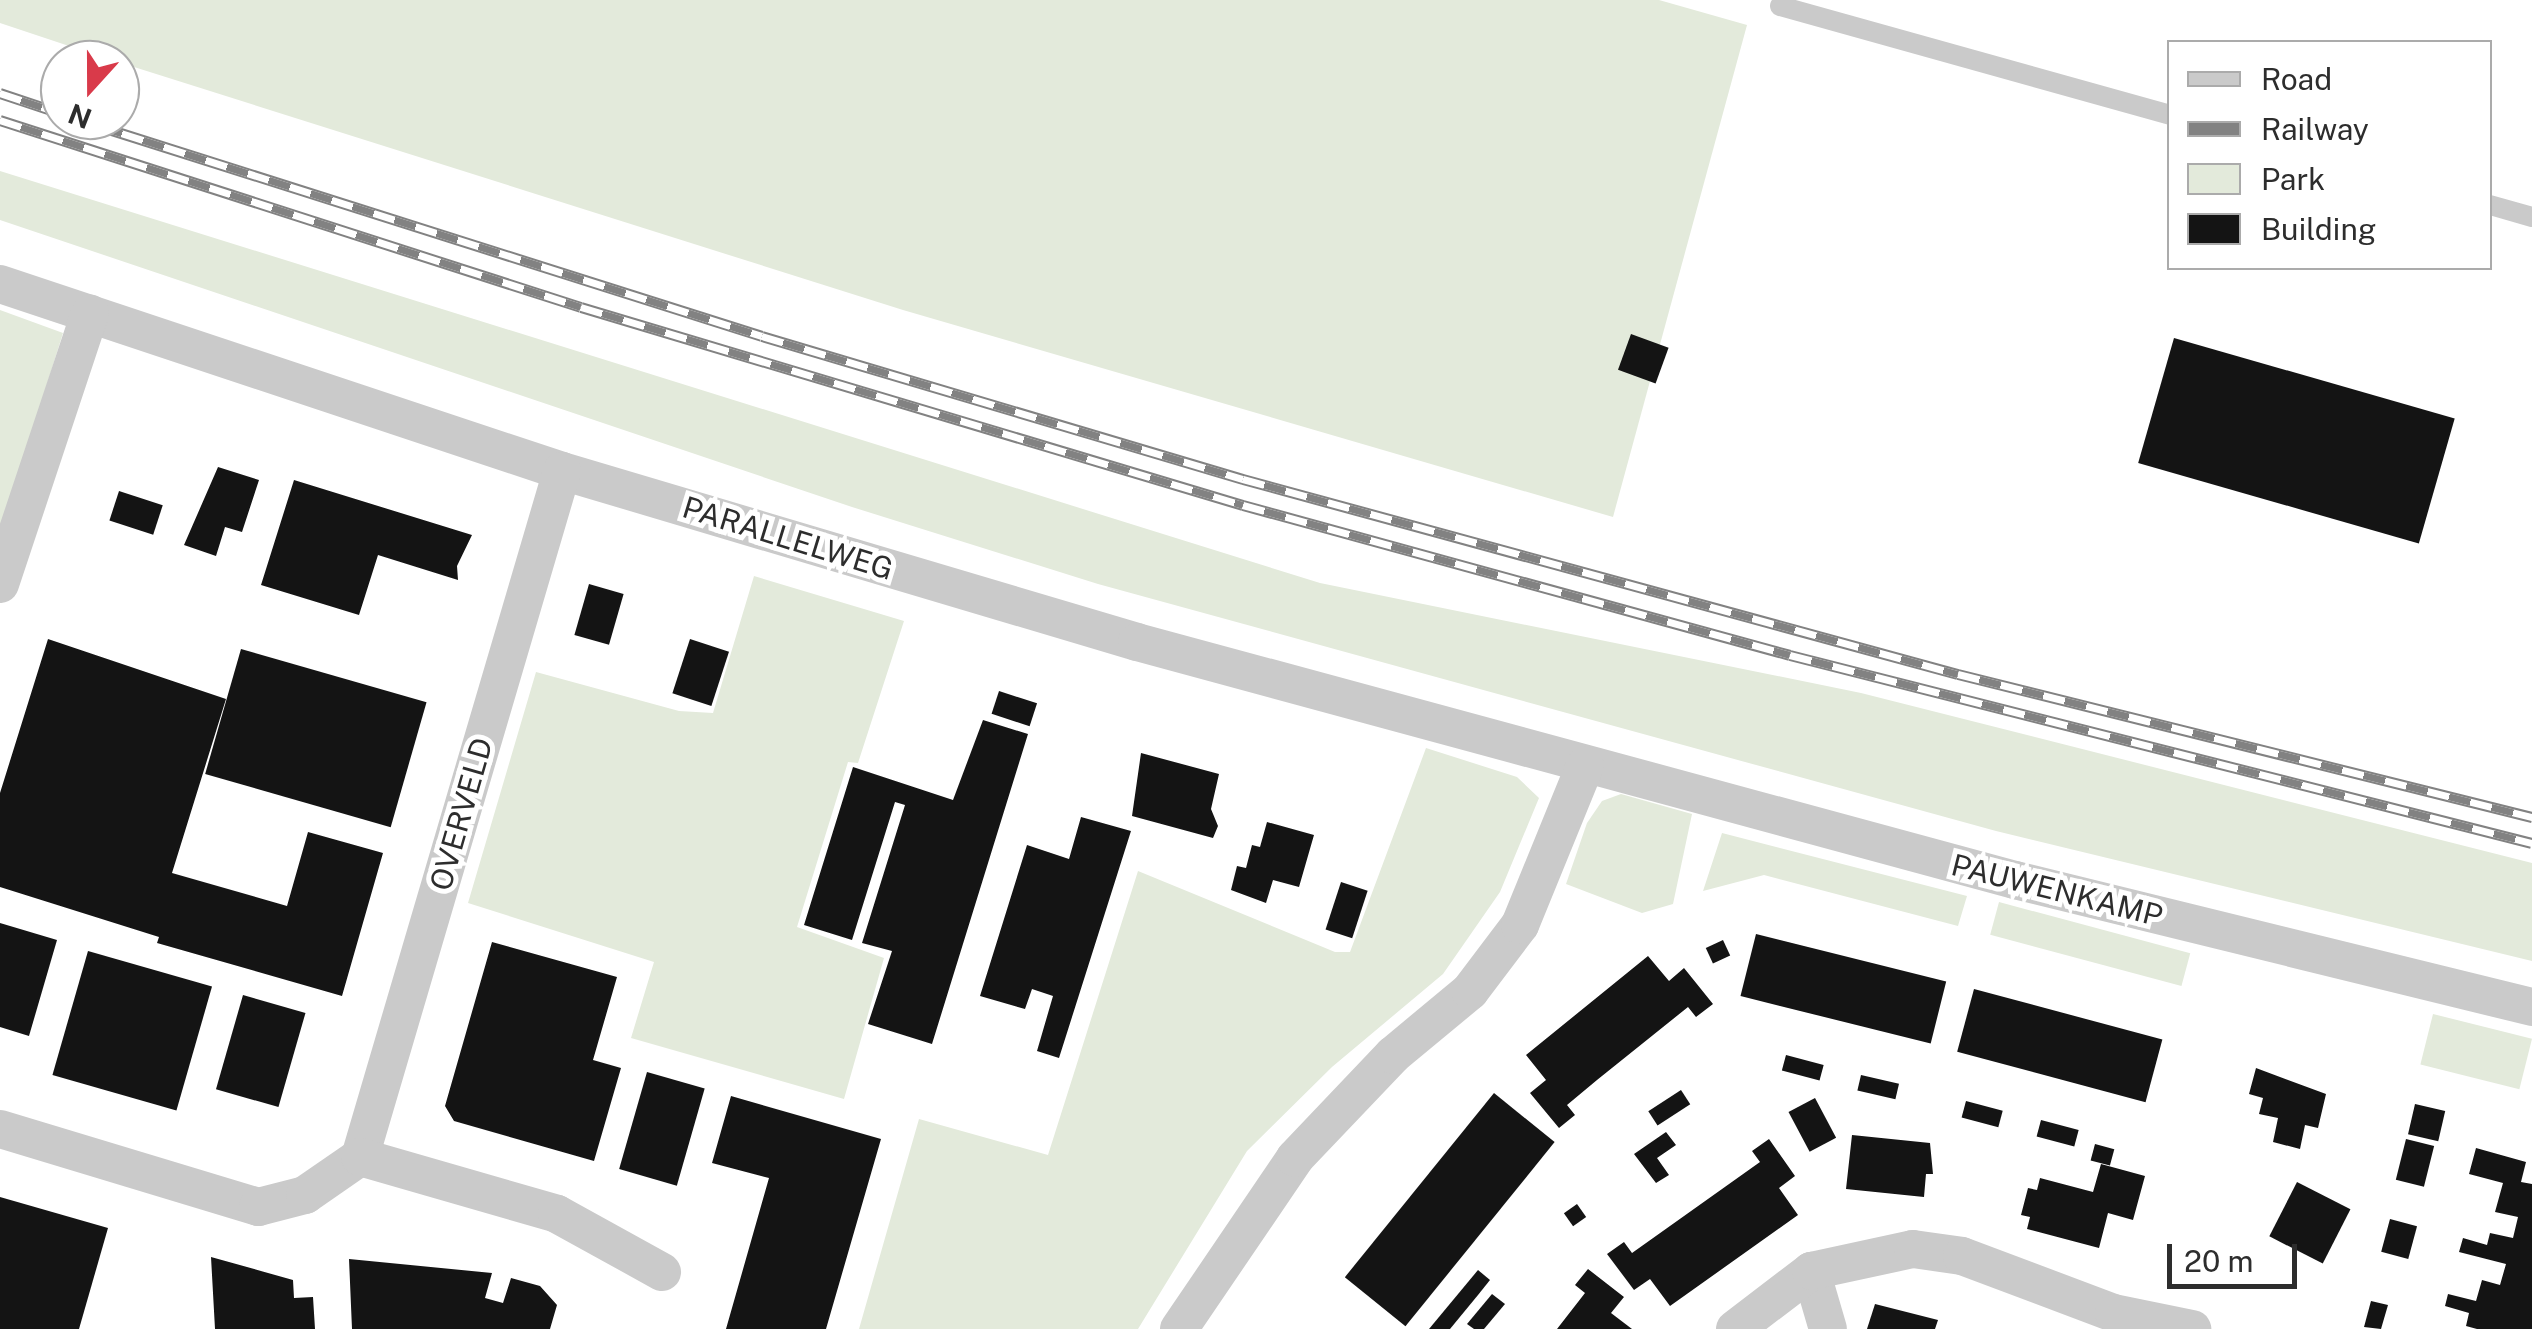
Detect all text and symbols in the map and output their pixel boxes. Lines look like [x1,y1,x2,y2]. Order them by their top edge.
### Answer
north arrow [40,40,140,140]
legend [2167,40,2492,270]
text: Road [2261,61,2332,97]
text: N [64,97,96,136]
text: Railway [2261,111,2369,147]
text: Park [2261,161,2325,197]
text: Building [2261,211,2376,247]
street label: PARALLELWEG [678,489,898,587]
street label: OVERVELD [422,734,500,894]
street label: PAUWENKAMP [1948,846,2166,934]
scale bar [2172,1224,2302,1286]
text: 20 m [2184,1243,2253,1279]

